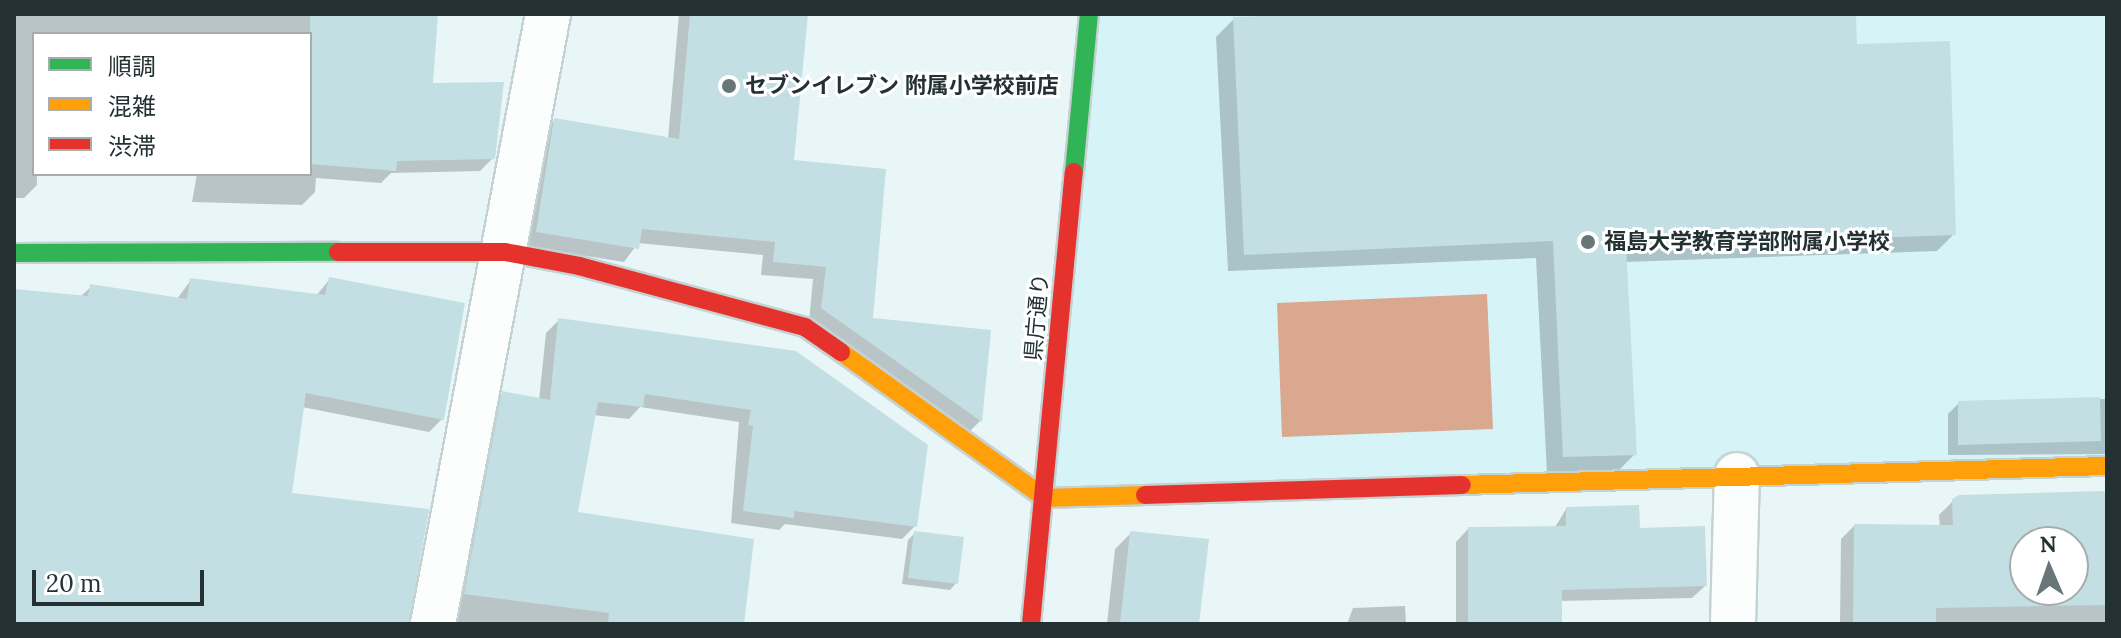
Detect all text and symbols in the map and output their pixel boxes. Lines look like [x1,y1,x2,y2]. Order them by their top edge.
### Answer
legend [32,32,312,176]
text: 順調 [108,51,156,82]
place label: セブンイレブン 附属小学校前店 [745,73,1059,99]
marker: セブンイレブン 附属小学校前店 [720,77,738,95]
text: 混雑 [108,91,156,122]
text: 渋滞 [108,131,156,162]
place label: 福島大学教育学部附属小学校 [1604,229,1890,255]
marker: 福島大学教育学部附属小学校 [1579,233,1597,251]
street label: 県庁通り [1020,272,1054,362]
north arrow [2009,526,2089,606]
text: N [2039,530,2057,558]
scale bar [36,554,208,604]
text: 20 m [46,568,102,599]

